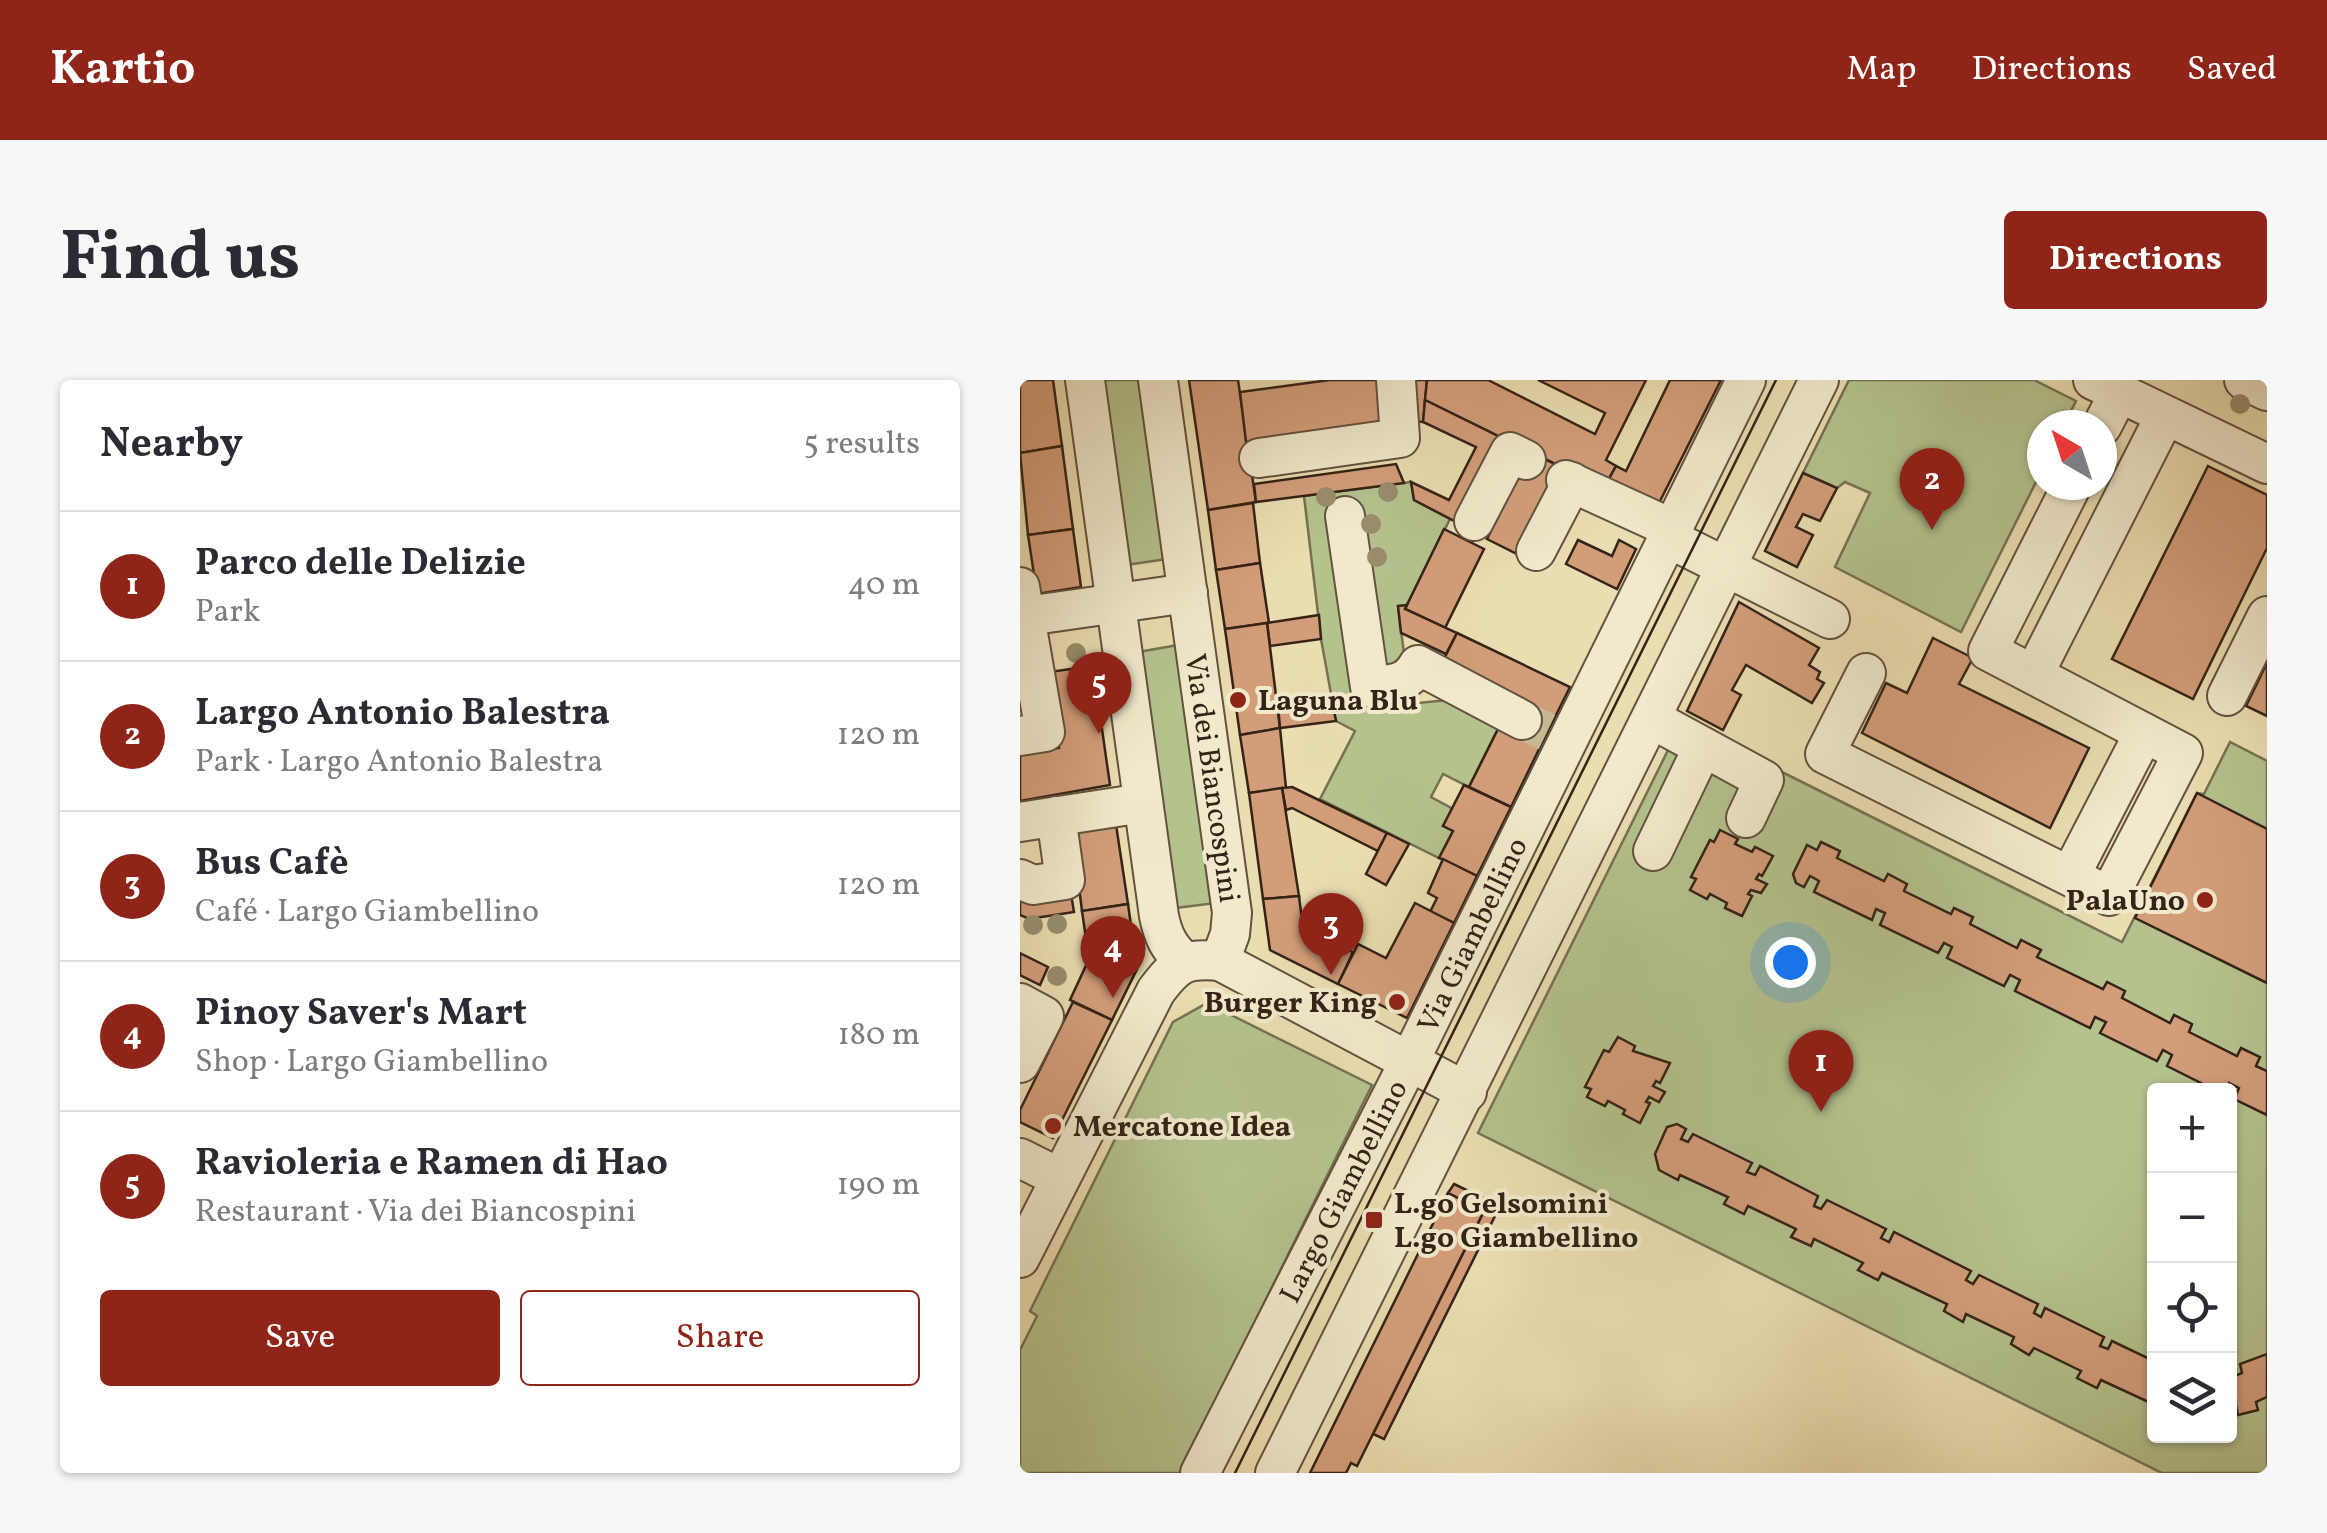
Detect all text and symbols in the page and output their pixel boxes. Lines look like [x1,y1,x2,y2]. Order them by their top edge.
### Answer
text: Kartio [50,37,195,104]
text: Map [1846,46,1917,94]
text: Directions [1972,46,2132,94]
text: Saved [2187,46,2277,94]
text: Find us [60,211,300,309]
button: Directions [2004,211,2267,309]
north arrow [2027,410,2117,500]
text: Nearby [100,416,243,475]
text: 5 results [803,423,920,467]
pin: 2 [1900,448,1964,530]
text: Parco delle Delizie [195,538,526,591]
text: 1 [126,564,139,608]
text: 40 m [848,564,920,608]
text: Park [195,591,260,635]
street label: Via dei Biancospini [1173,651,1249,906]
pin: 5 [1066,652,1132,734]
place label: Laguna Blu [1258,681,1418,723]
text: Largo Antonio Balestra [195,688,610,741]
marker: Laguna Blu [1227,689,1249,711]
text: 2 [124,714,141,758]
text: 120 m [837,714,920,758]
text: Park · Largo Antonio Balestra [195,741,603,785]
street label: Via Giambellino [1408,831,1539,1041]
text: Bus Cafè [195,838,349,891]
text: 3 [124,864,141,908]
text: 120 m [837,864,920,908]
place label: PalaUno [2066,881,2185,923]
marker: PalaUno [2194,889,2216,911]
text: Café · Largo Giambellino [195,891,539,935]
pin: 3 [1298,892,1364,975]
pin: 4 [1081,916,1146,998]
your location [1765,937,1816,988]
place label: Burger King [1204,983,1377,1025]
text: Pinoy Saver's Mart [195,988,527,1041]
marker: Burger King [1386,991,1408,1013]
text: 4 [123,1014,142,1058]
text: 180 m [837,1014,920,1058]
pin: 1 [1788,1030,1854,1112]
text: Shop · Largo Giambellino [195,1041,548,1085]
street label: Largo Giambellino [1270,1073,1419,1311]
map controls [2147,1083,2237,1443]
button: + [2147,1083,2237,1173]
place label: Mercatone Idea [1073,1107,1291,1149]
marker: Mercatone Idea [1042,1115,1064,1137]
text: Ravioleria e Ramen di Hao [195,1138,668,1191]
text: 5 [125,1164,140,1208]
text: 190 m [836,1164,920,1208]
button: − [2147,1173,2237,1263]
place label: L.go Gelsomini L.go Giambellino [1394,1184,1638,1260]
text: Restaurant · Via dei Biancospini [195,1191,636,1235]
marker: L.go Gelsomini L.go Giambellino [1363,1209,1385,1231]
button: locate [2147,1263,2237,1353]
button: Save [100,1290,500,1386]
button: Share [520,1290,920,1386]
button: layers [2147,1353,2237,1443]

